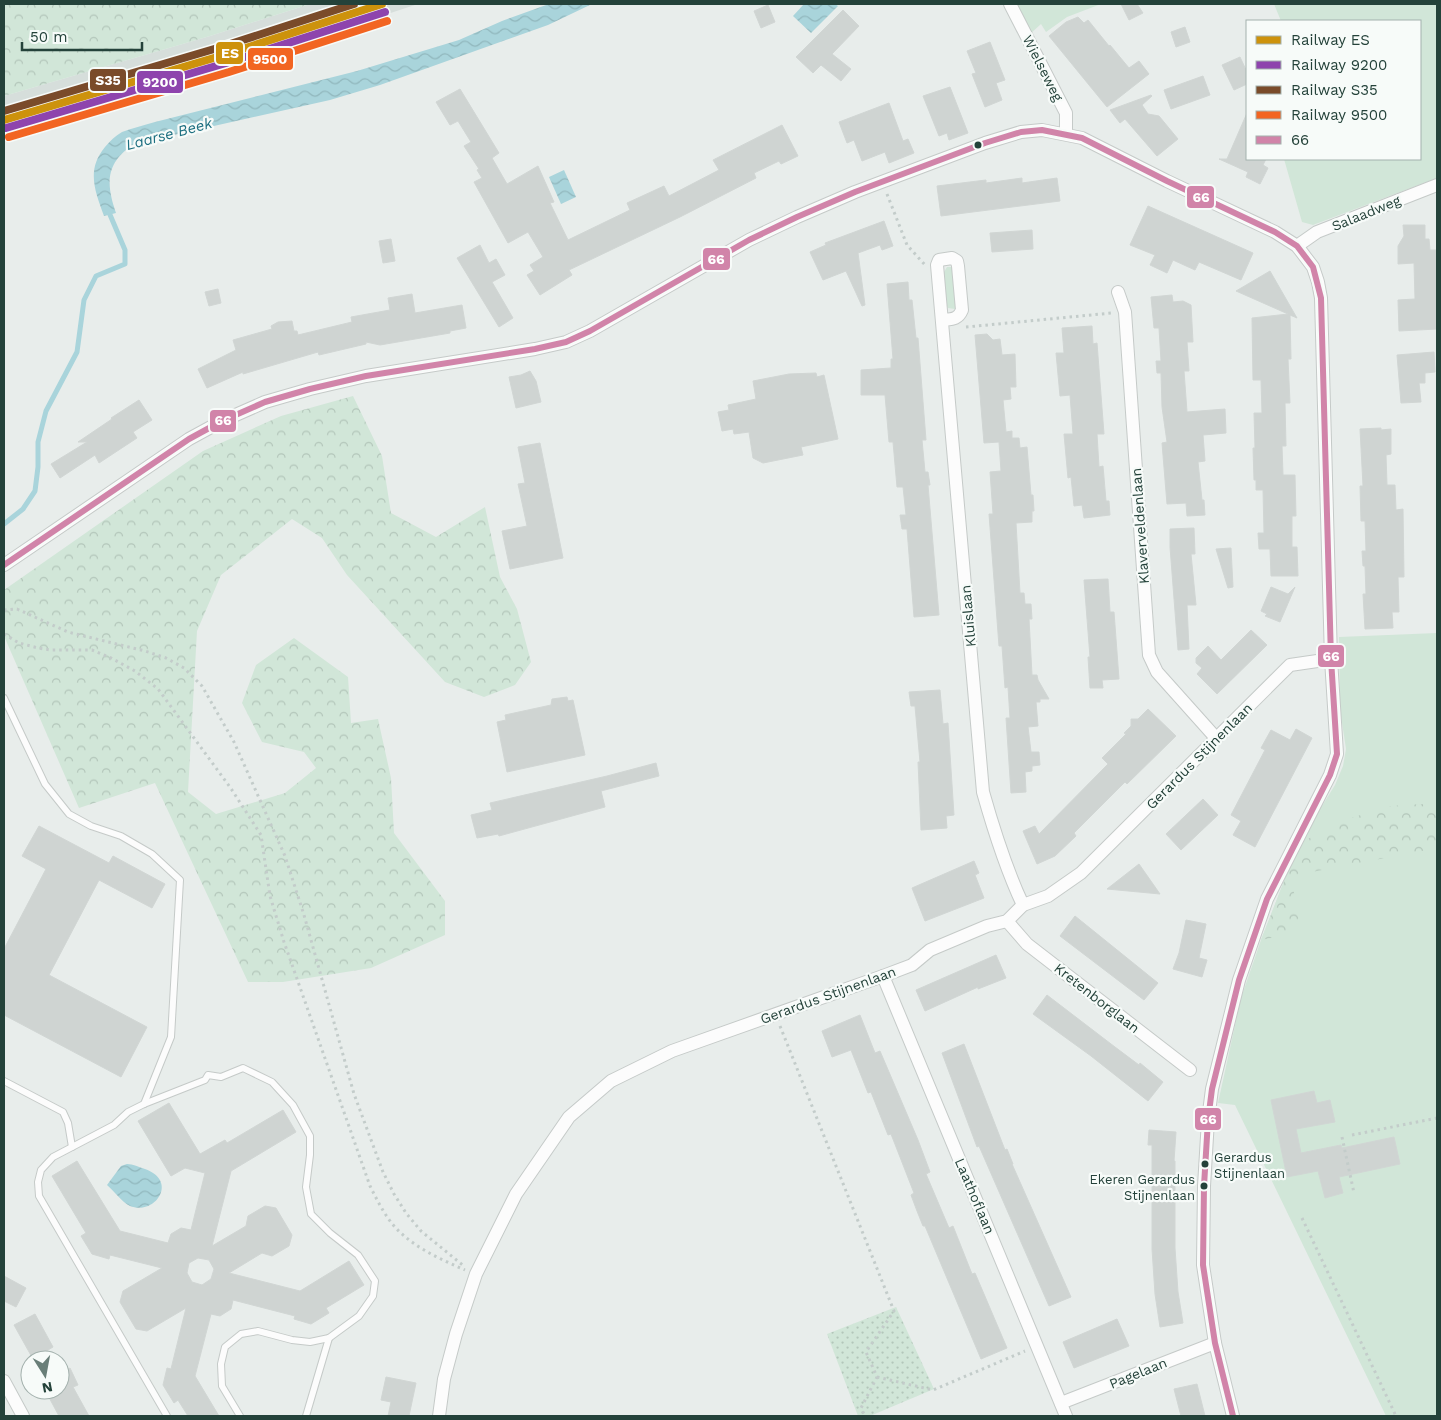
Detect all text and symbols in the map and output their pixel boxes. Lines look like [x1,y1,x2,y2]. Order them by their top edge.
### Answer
scale bar [22,20,142,52]
legend [1246,20,1421,160]
text: 50 m [30,28,67,46]
text: Railway ES [1291,31,1370,49]
street label: Wielseweg [1020,32,1067,104]
line badge: ES [215,41,244,65]
text: ES [221,45,239,61]
line badge: 9500 [247,47,294,71]
text: 9500 [253,51,287,67]
text: Railway 9200 [1291,56,1387,74]
line badge: S35 [89,68,127,92]
line badge: 9200 [136,70,184,94]
text: S35 [95,72,121,88]
text: 9200 [143,74,178,90]
text: Railway S35 [1291,81,1378,99]
text: Railway 9500 [1291,106,1387,124]
water label: Laarse Beek [124,114,215,154]
text: 66 [1291,131,1309,149]
unlabelled marker [973,140,983,150]
line badge: 66 [1186,185,1215,209]
text: 66 [1192,189,1210,205]
street label: Salaadweg [1329,192,1403,234]
line badge: 66 [702,247,731,271]
text: 66 [707,251,725,267]
line badge: 66 [209,409,237,433]
text: 66 [214,412,232,428]
street label: Klaverveldenlaan [1128,467,1152,585]
street label: Kluislaan [957,584,979,648]
line badge: 66 [1317,644,1345,668]
text: 66 [1322,648,1340,664]
street label: Gerardus Stijnenlaan [1143,700,1255,812]
street label: Kretenborglaan [1051,960,1143,1036]
street label: Gerardus Stijnenlaan [758,963,898,1027]
line badge: 66 [1194,1107,1222,1131]
text: 66 [1199,1111,1217,1127]
place label: Gerardus Stijnenlaan [1214,1150,1285,1181]
street label: Laathoflaan [952,1156,998,1236]
marker: Gerardus Stijnenlaan [1200,1159,1210,1169]
place label: Ekeren Gerardus Stijnenlaan [1089,1172,1195,1203]
marker: Ekeren Gerardus Stijnenlaan [1199,1181,1209,1191]
north arrow [20,1350,70,1400]
street label: Pagelaan [1107,1354,1169,1392]
text: N [41,1379,54,1397]

